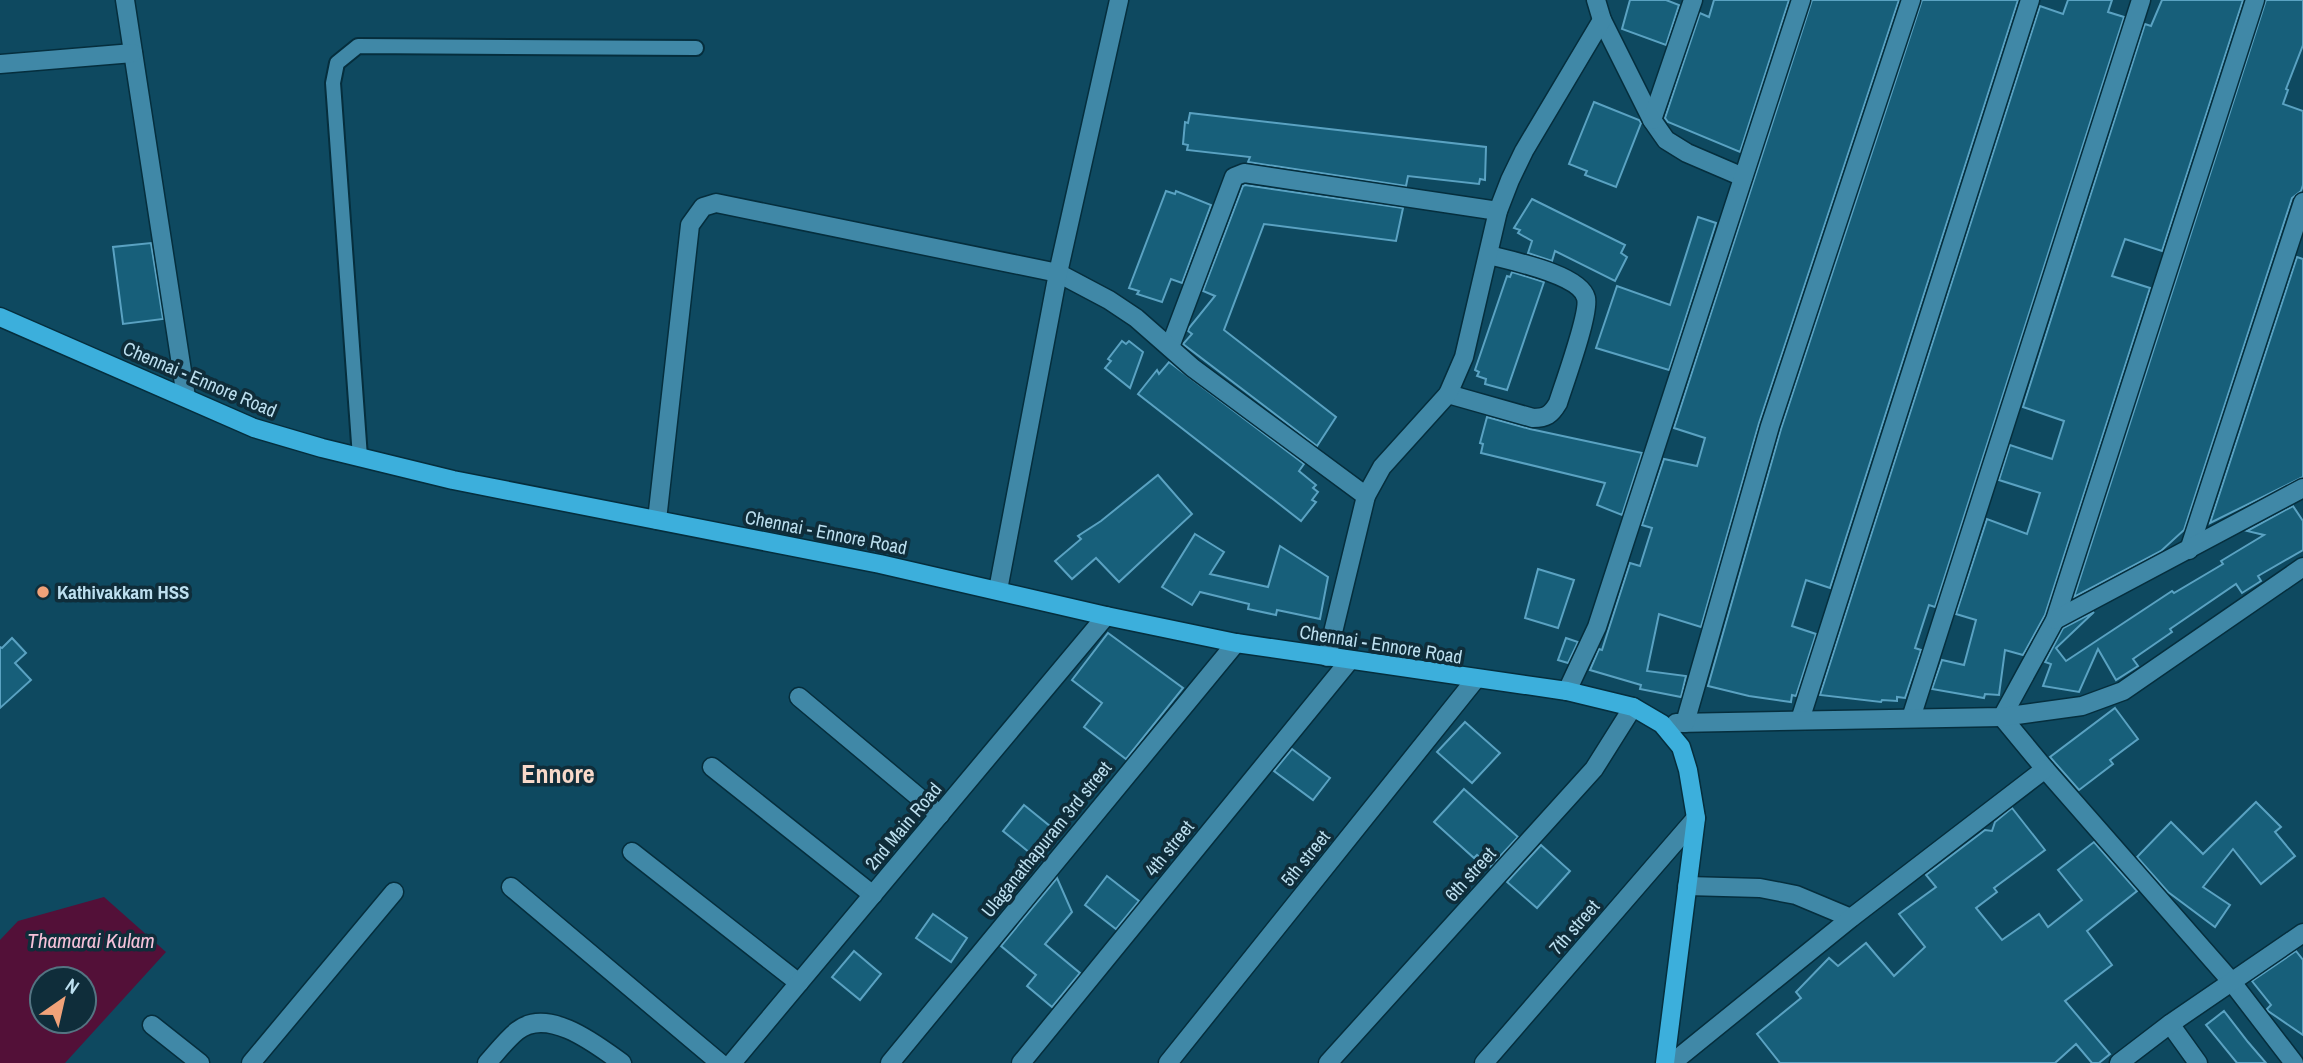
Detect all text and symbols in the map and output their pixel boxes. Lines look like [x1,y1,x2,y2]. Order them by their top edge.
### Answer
street label: Chennai - Ennore Road [119,335,281,423]
street label: Chennai - Ennore Road [743,504,909,560]
place label: Kathivakkam HSS [57,579,190,605]
marker: Kathivakkam HSS [35,584,51,600]
street label: Chennai - Ennore Road [1298,618,1464,670]
street label: Ulaganathapuram 3rd street [975,755,1118,923]
district label: Ennore [521,756,595,791]
street label: 2nd Main Road [859,777,947,875]
street label: 4th street [1138,814,1200,881]
street label: 5th street [1274,824,1336,891]
street label: 6th street [1439,841,1502,907]
street label: 7th street [1543,893,1606,960]
water label: Thamarai Kulam [27,926,155,955]
north arrow [28,965,98,1035]
text: N [61,972,84,1000]

